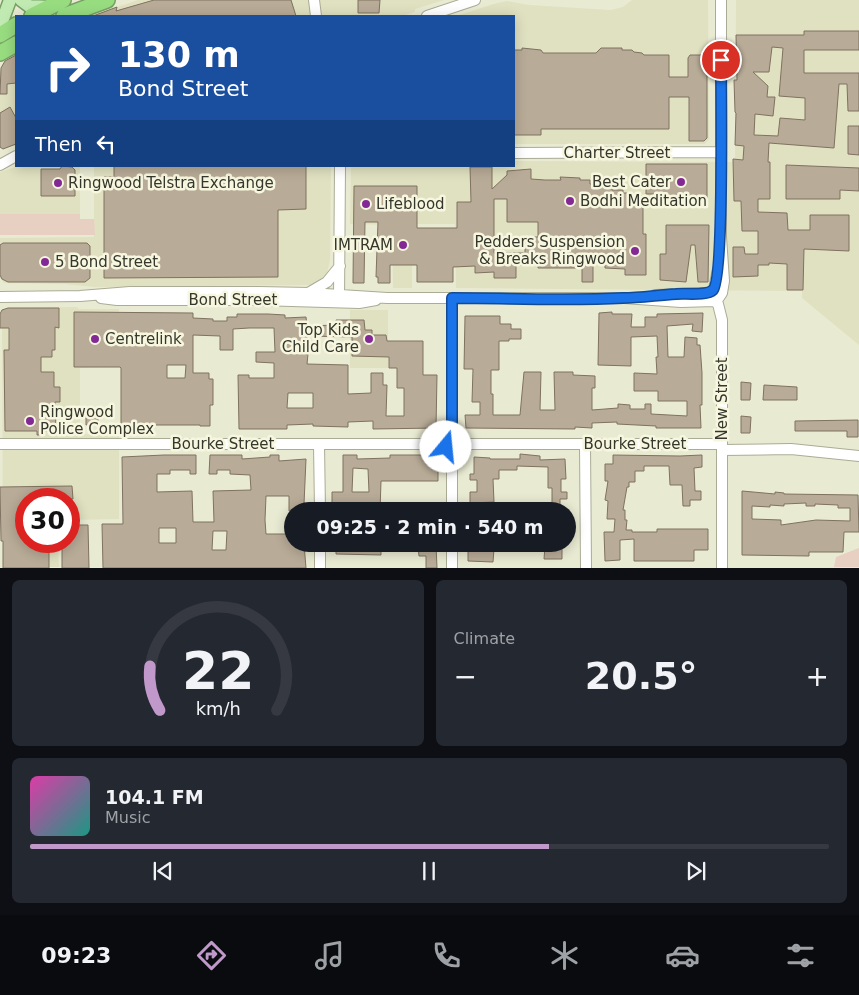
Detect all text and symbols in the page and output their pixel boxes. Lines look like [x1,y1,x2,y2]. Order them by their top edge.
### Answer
icon: right [35,35,100,100]
text: 130 m [118,35,240,75]
pin [700,39,742,81]
icon: arrive [707,46,735,74]
text: Bond Street [118,76,248,101]
icon: left [92,130,120,158]
text: Then [35,133,82,155]
street label: Charter Street [564,144,671,162]
place label: Best Cater [592,173,672,191]
place label: Ringwood Telstra Exchange [68,174,274,192]
marker: Best Cater [675,176,687,188]
marker: Ringwood Telstra Exchange [52,177,64,189]
place label: Bodhi Meditation [580,192,707,210]
place label: Lifeblood [376,195,445,213]
marker: Bodhi Meditation [564,195,576,207]
marker: Lifeblood [360,198,372,210]
place label: Pedders Suspension & Breaks Ringwood [474,233,625,268]
place label: IMTRAM [333,236,393,254]
marker: IMTRAM [397,239,409,251]
marker: Pedders Suspension & Breaks Ringwood [629,245,641,257]
place label: 5 Bond Street [55,253,158,271]
marker: 5 Bond Street [39,256,51,268]
street label: Bond Street [189,291,278,309]
place label: Top Kids Child Care [282,321,359,356]
place label: Centrelink [105,330,182,348]
marker: Centrelink [89,333,101,345]
marker: Top Kids Child Care [363,333,375,345]
street label: New Street [713,357,731,441]
place label: Ringwood Police Complex [40,403,154,438]
marker: Ringwood Police Complex [24,415,36,427]
position arrow [419,420,471,472]
street label: Bourke Street [172,435,275,453]
street label: Bourke Street [584,435,687,453]
speed limit sign: 30 [15,488,80,553]
text: 09:25 · 2 min · 540 m [316,516,544,538]
text: Climate [454,629,515,648]
text: 22 [182,641,254,701]
text: 20.5° [585,654,698,698]
text: − [454,660,477,693]
text: + [806,660,829,693]
text: km/h [195,698,240,719]
text: 104.1 FM [105,786,204,808]
text: Music [105,808,151,827]
icon: previous [149,857,177,885]
icon: pause [415,857,443,885]
icon: next [682,857,710,885]
icon: directions [194,938,229,973]
icon: music [312,938,347,973]
icon: phone [429,938,464,973]
icon: climate [547,938,582,973]
icon: car [665,938,700,973]
icon: filters [783,938,818,973]
text: 09:23 [41,943,111,968]

